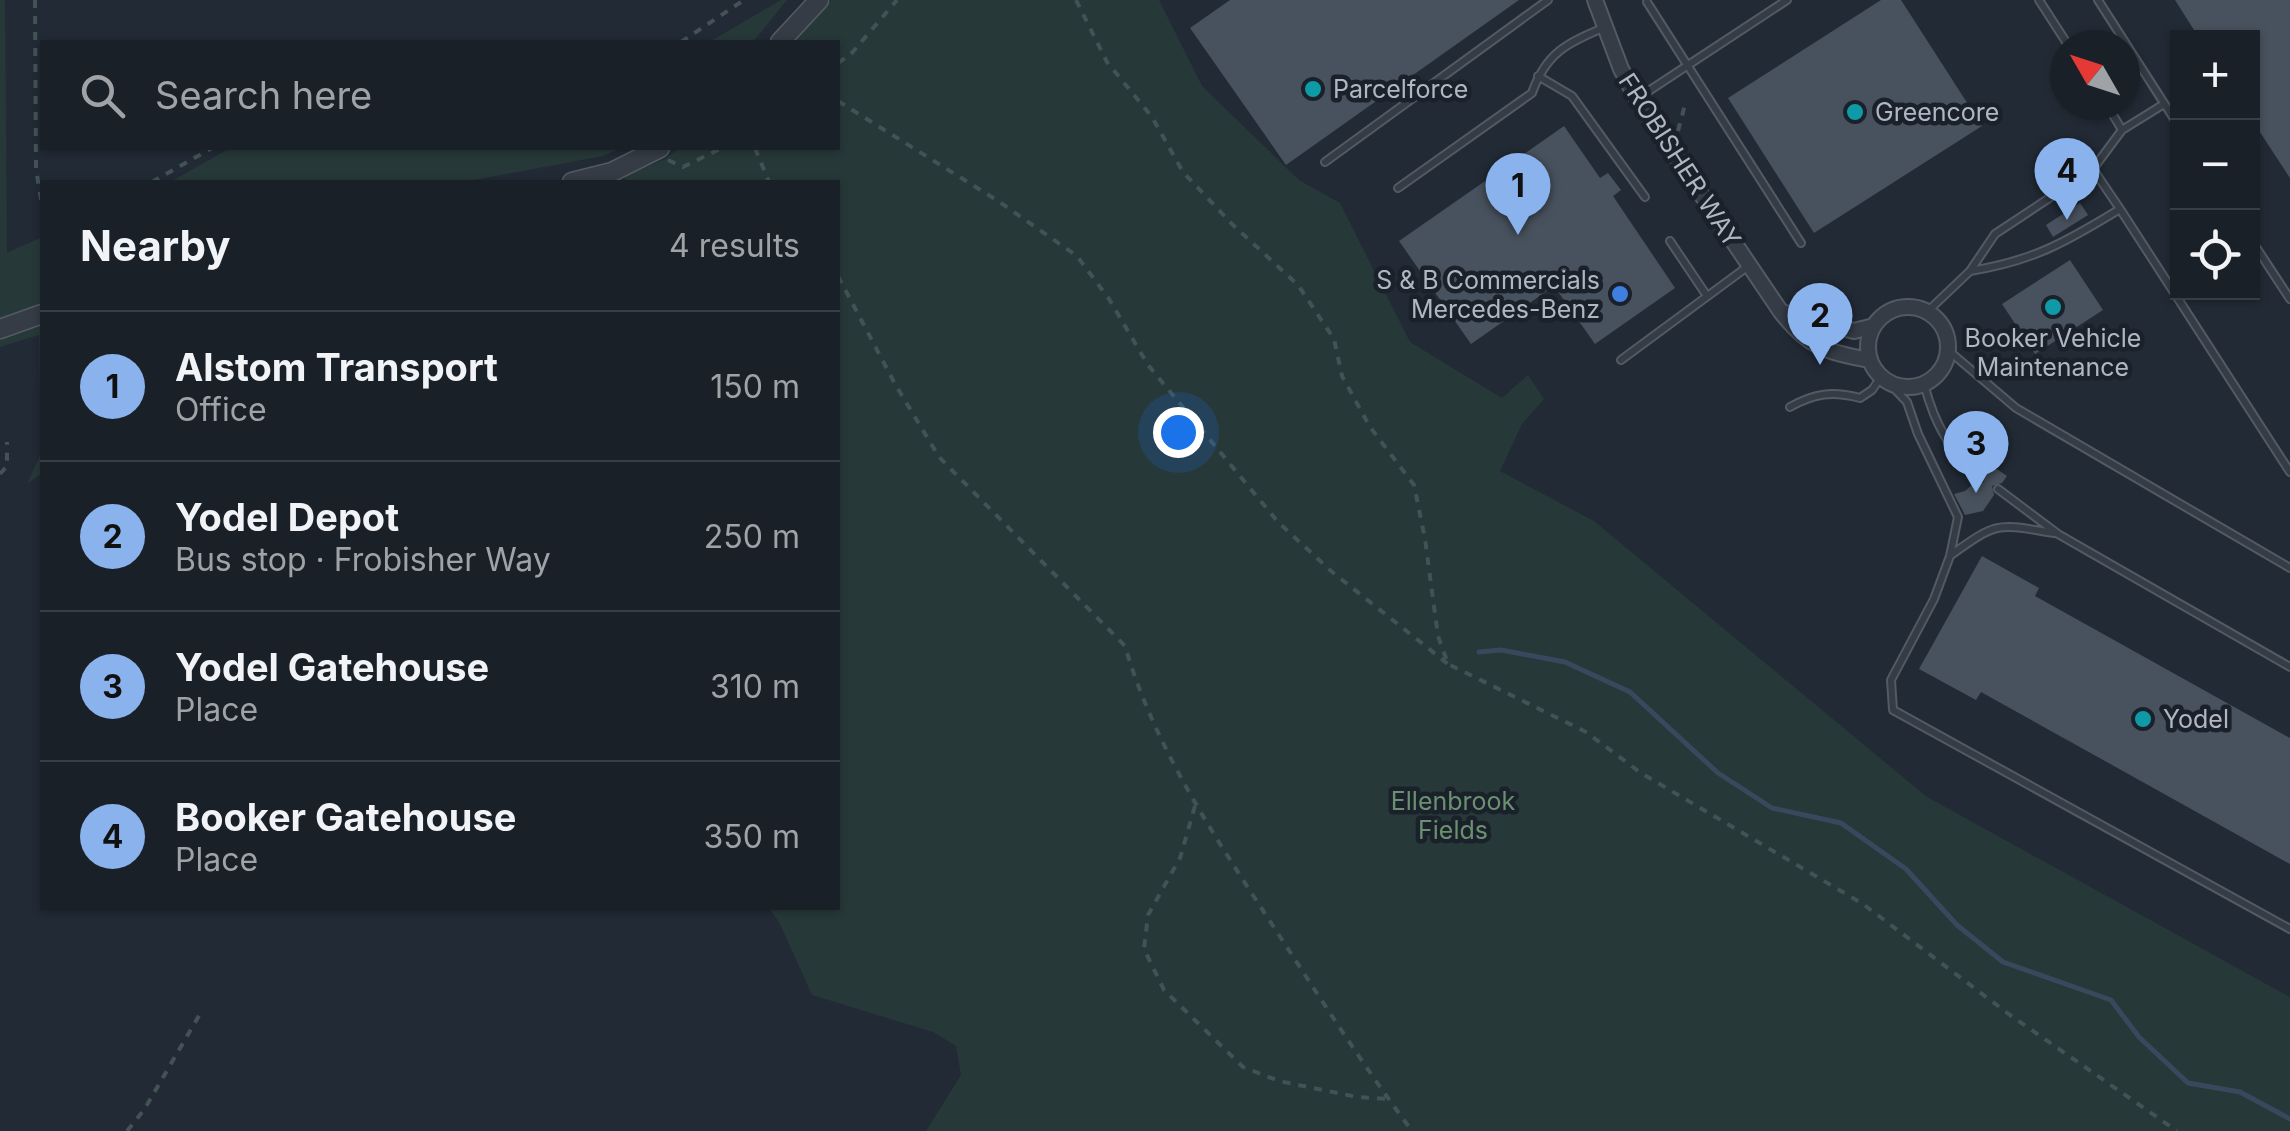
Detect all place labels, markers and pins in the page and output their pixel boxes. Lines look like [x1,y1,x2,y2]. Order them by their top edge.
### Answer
place label: Parcelforce [1333,74,1468,104]
marker: Parcelforce [1302,78,1324,100]
place label: Greencore [1875,97,1999,127]
marker: Greencore [1844,101,1866,123]
pin: 4 [2034,138,2100,220]
pin: 1 [1486,152,1550,235]
place label: S & B Commercials Mercedes-Benz [1376,265,1600,324]
pin: 2 [1788,282,1852,365]
marker: S & B Commercials Mercedes-Benz [1609,283,1631,305]
marker: Booker Vehicle Maintenance [2042,296,2064,318]
place label: Booker Vehicle Maintenance [1965,323,2141,382]
pin: 3 [1944,410,2008,493]
place label: Yodel [2163,704,2229,734]
marker: Yodel [2132,708,2154,730]

